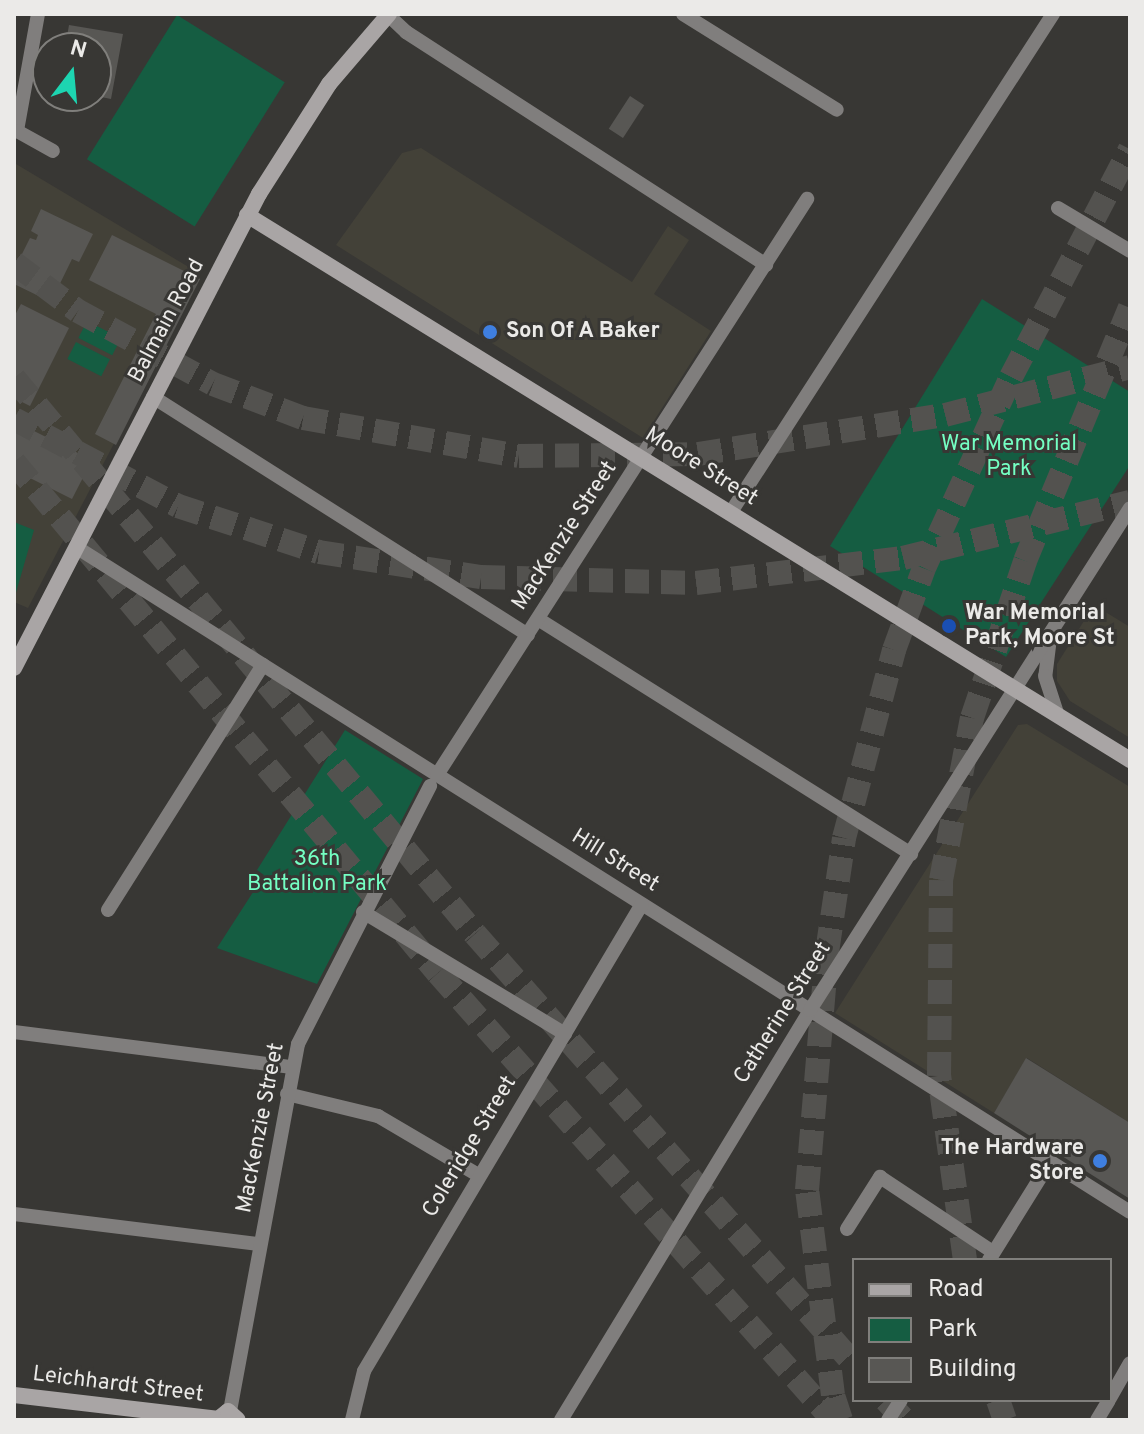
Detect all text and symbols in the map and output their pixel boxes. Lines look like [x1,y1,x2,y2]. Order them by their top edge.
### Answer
north arrow [32,32,112,112]
text: N [67,35,90,66]
street label: Balmain Road [123,255,211,387]
place label: Son Of A Baker [506,319,661,345]
marker: Son Of A Baker [481,323,499,341]
street label: Moore Street [640,422,762,512]
park label: War Memorial Park [941,431,1077,482]
street label: MacKenzie Street [507,456,623,616]
place label: War Memorial Park, Moore St [965,600,1115,652]
marker: War Memorial Park, Moore St [940,617,958,635]
street label: Hill Street [566,824,664,898]
park label: 36th Battalion Park [247,846,387,898]
street label: Catherine Street [729,937,837,1089]
street label: MacKenzie Street [232,1041,290,1215]
street label: Coleridge Street [417,1071,523,1223]
place label: The Hardware Store [941,1135,1084,1186]
marker: The Hardware Store [1091,1152,1109,1170]
legend [852,1258,1112,1402]
text: Road [928,1275,984,1305]
text: Park [928,1315,978,1345]
text: Building [928,1355,1017,1385]
street label: Leichhardt Street [31,1361,205,1409]

